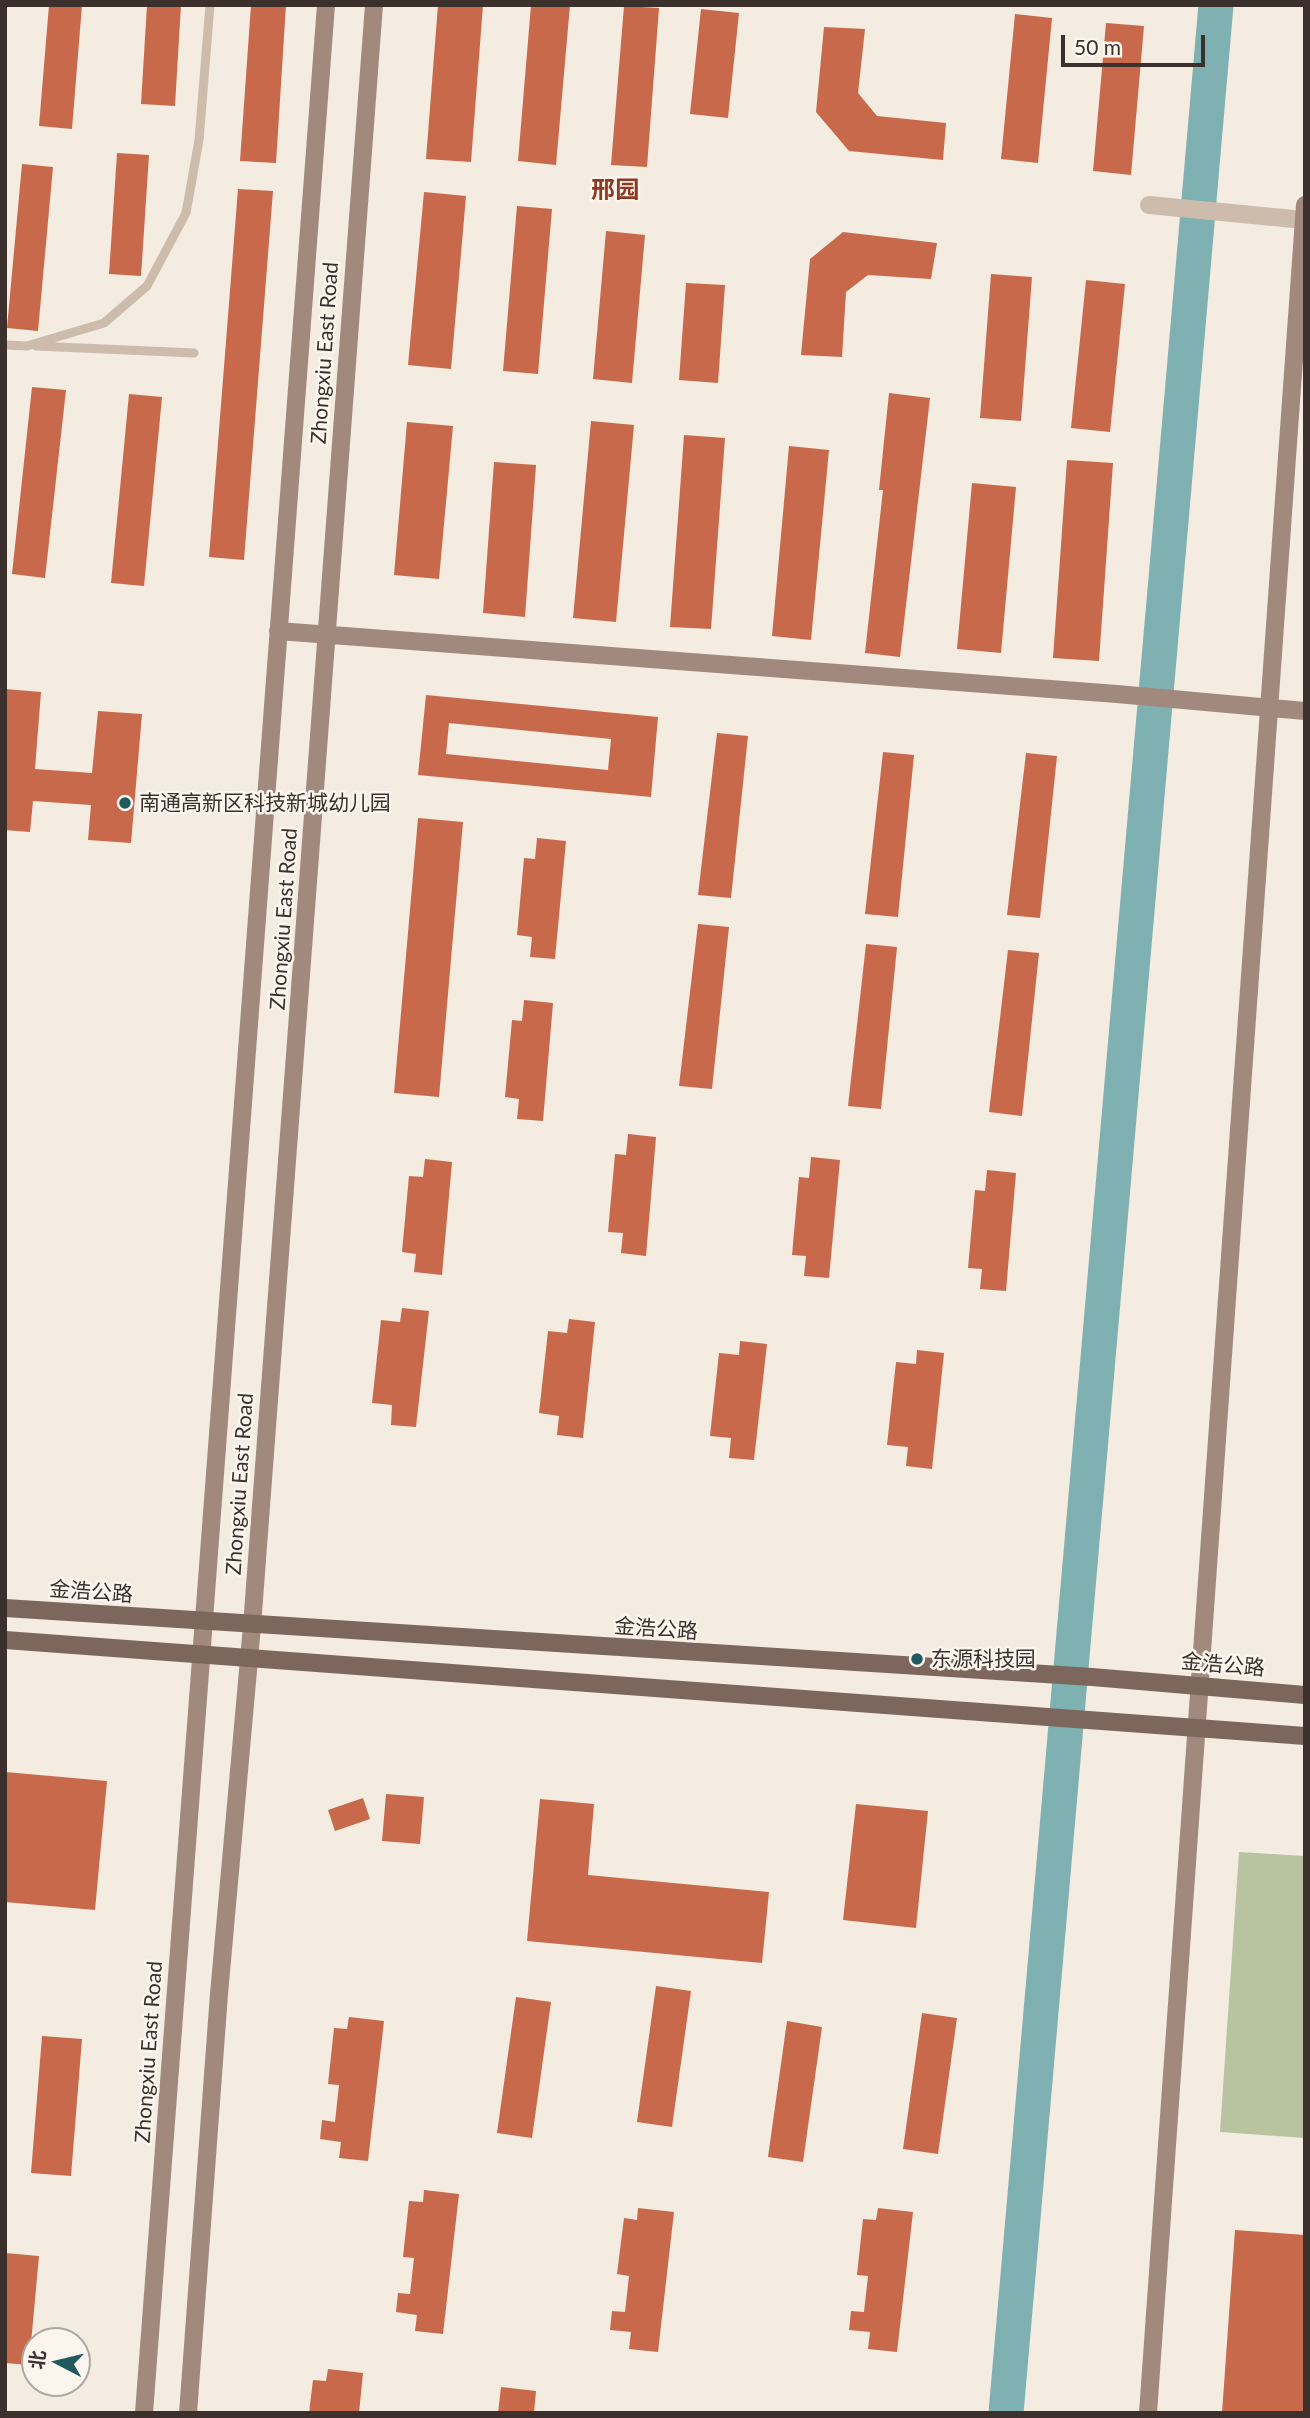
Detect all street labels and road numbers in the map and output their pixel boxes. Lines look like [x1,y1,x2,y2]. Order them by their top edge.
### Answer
street label: Zhongxiu East Road [306,261,344,445]
street label: Zhongxiu East Road [265,827,303,1011]
street label: Zhongxiu East Road [221,1392,259,1576]
street label: 金浩公路 [48,1577,134,1607]
street label: 金浩公路 [613,1614,699,1644]
street label: 金浩公路 [1180,1649,1266,1681]
street label: Zhongxiu East Road [130,1960,168,2144]

